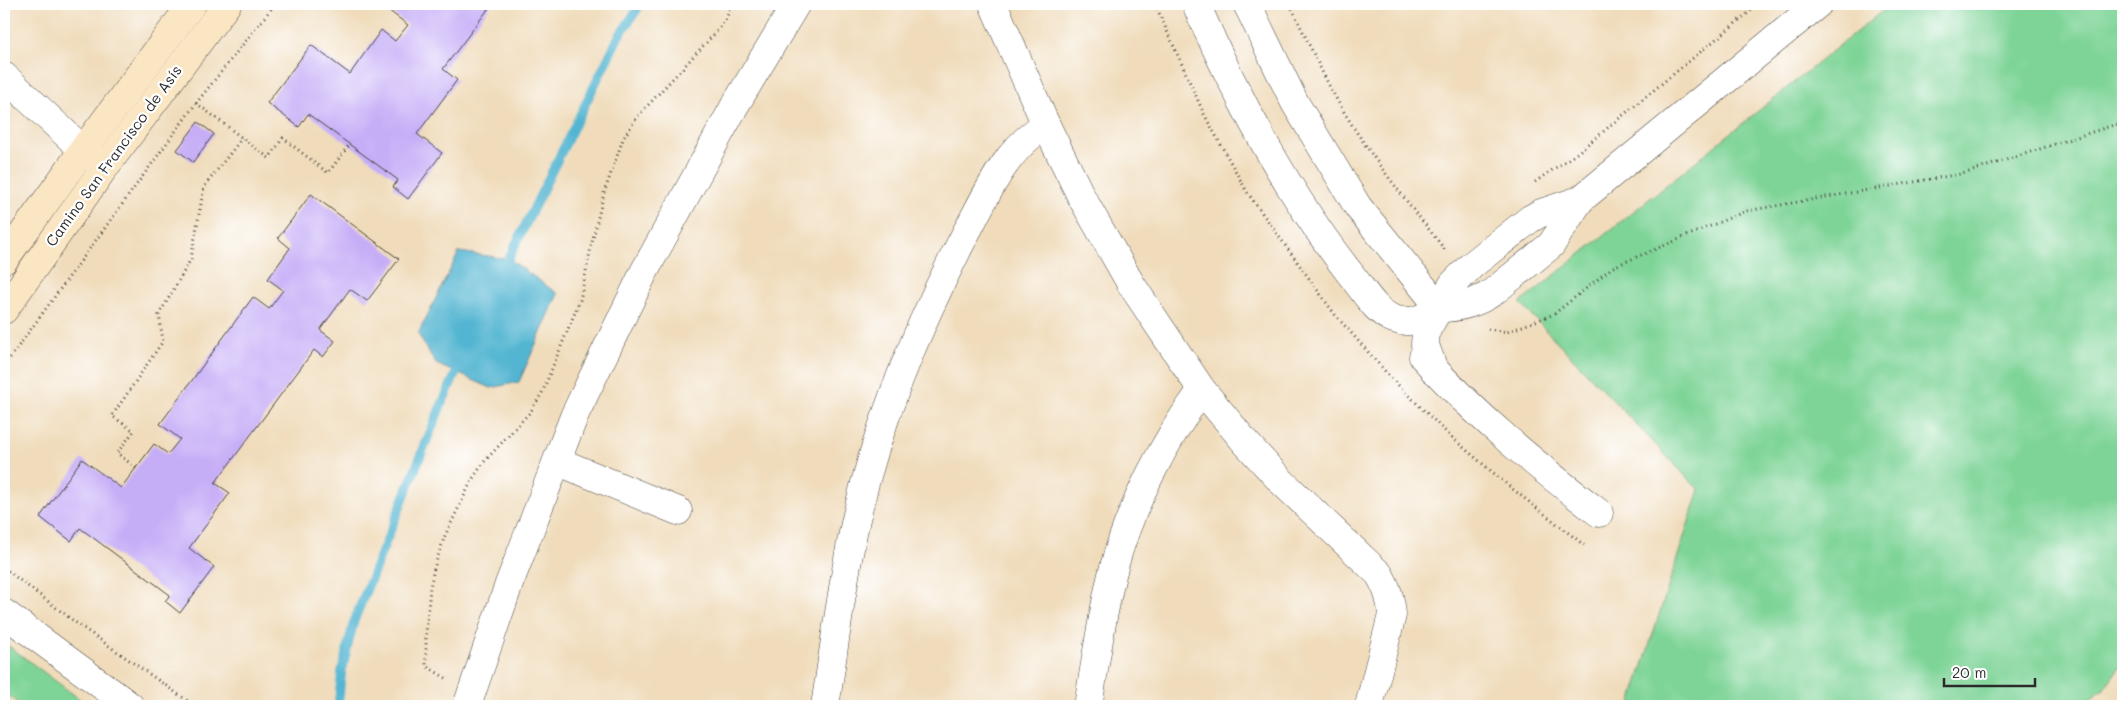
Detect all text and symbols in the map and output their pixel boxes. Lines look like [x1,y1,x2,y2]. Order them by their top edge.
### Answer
street label: Camino San Francisco de Asís [41,61,186,250]
scale bar [1944,655,2036,687]
text: 20 m [1952,662,1986,682]

